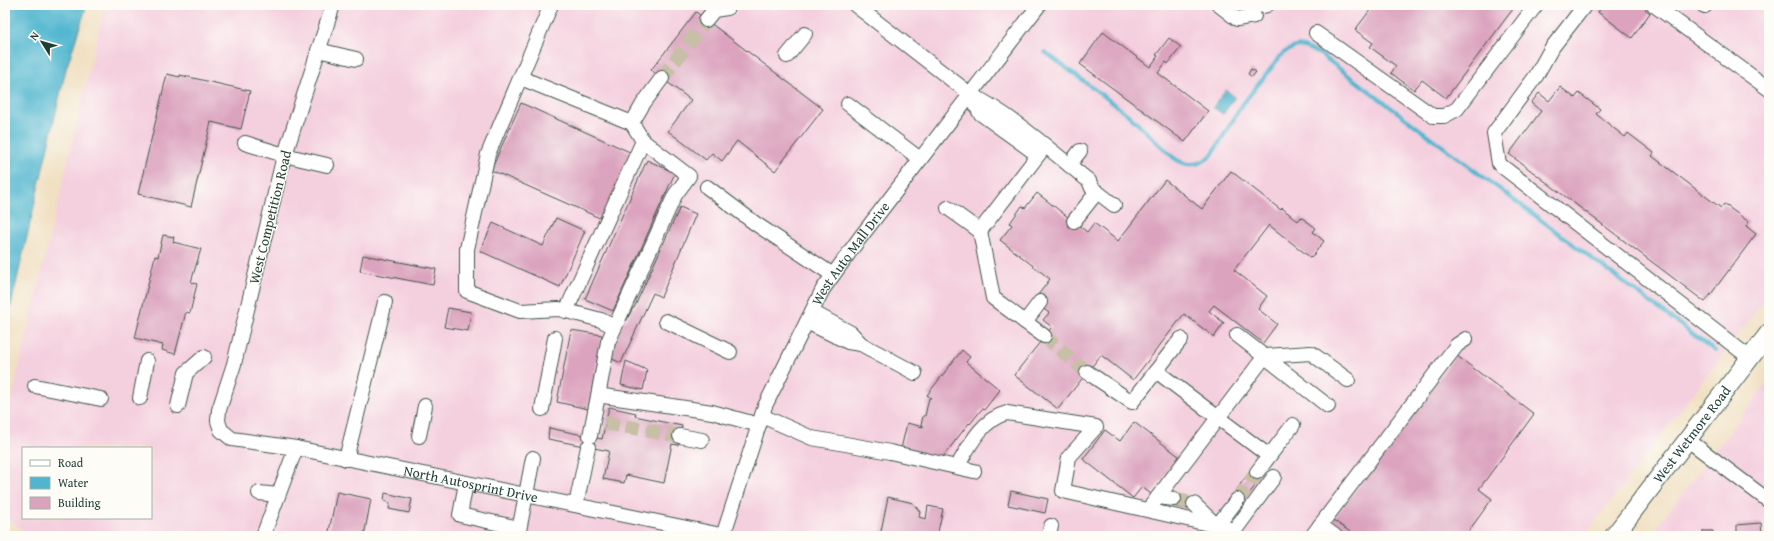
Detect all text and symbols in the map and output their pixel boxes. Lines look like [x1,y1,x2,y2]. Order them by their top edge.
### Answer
north arrow [22,22,62,62]
text: N [25,28,43,44]
street label: West Competition Road [244,148,296,286]
street label: West Auto Mall Drive [807,197,895,309]
street label: West Wetmore Road [1648,381,1736,487]
legend [22,447,152,519]
text: Road [58,454,84,471]
street label: North Autosprint Drive [402,460,540,507]
text: Water [58,474,88,491]
text: Building [58,494,101,511]

